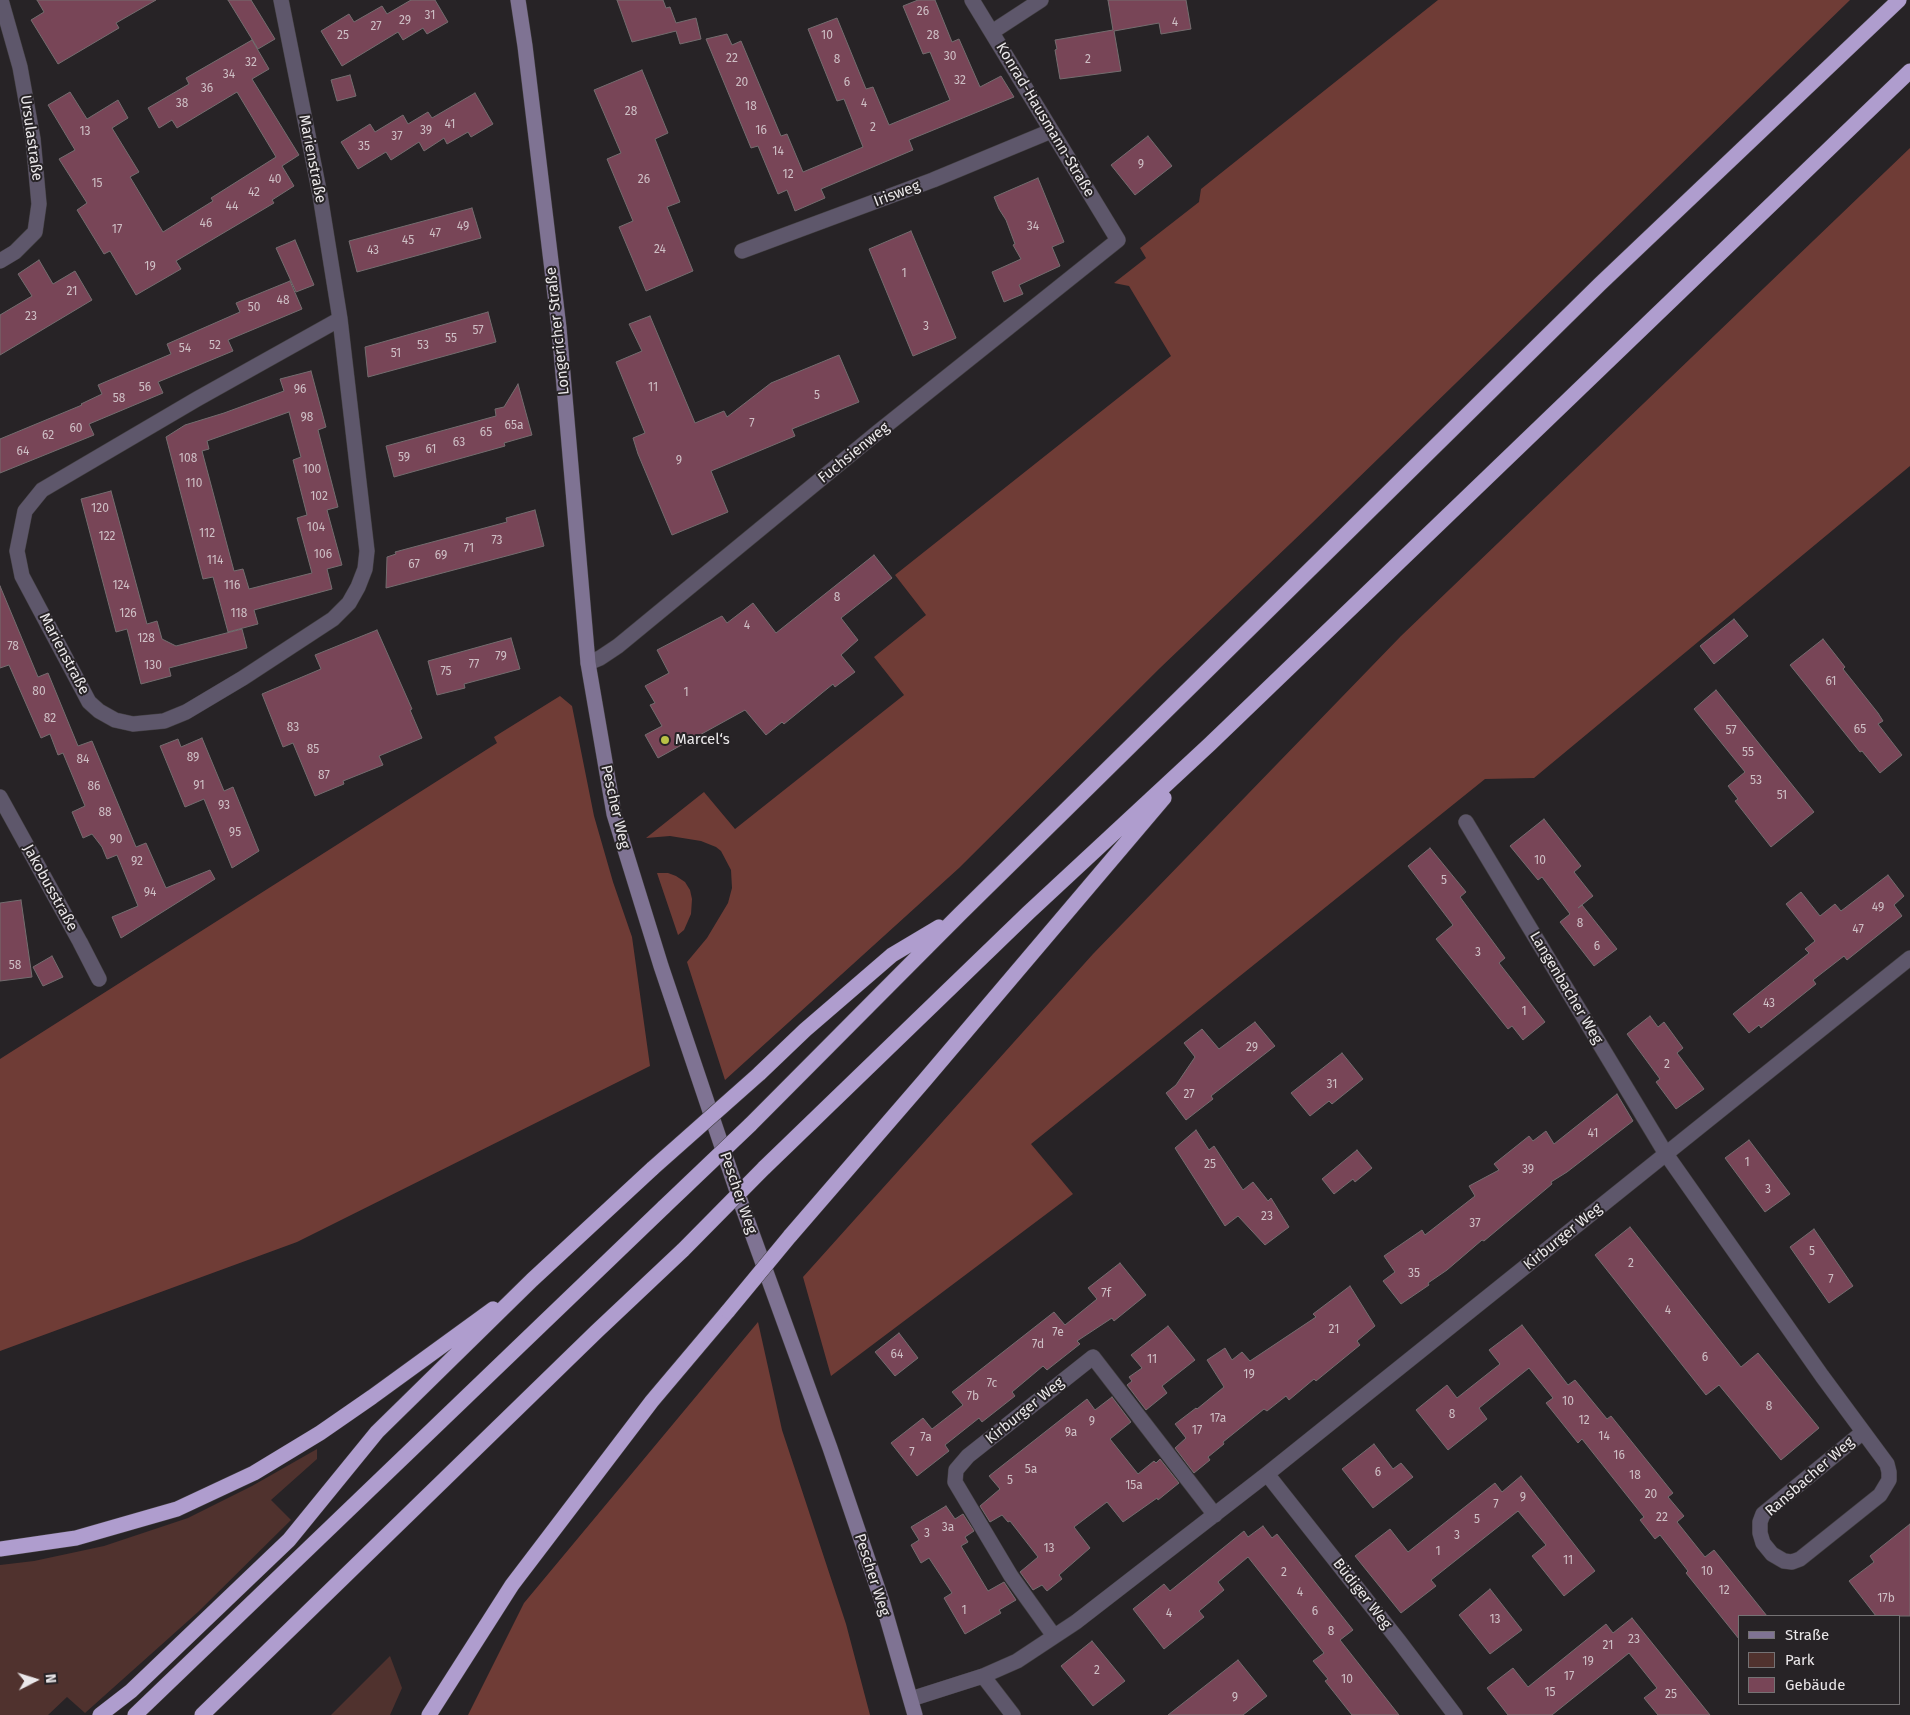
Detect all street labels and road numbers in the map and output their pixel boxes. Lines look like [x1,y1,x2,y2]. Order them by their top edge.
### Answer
street label: Konrad-Hausmann-Straße [992,40,1098,200]
street label: Ursulastraße [16,94,46,182]
street label: Marienstraße [295,113,329,205]
street label: Irisweg [871,177,923,211]
street label: Longericher Straße [542,266,574,396]
street label: Fuchsienweg [815,419,893,487]
street label: Marienstraße [35,610,93,698]
street label: Pescher Weg [597,763,633,851]
street label: Jakobusstraße [19,841,81,935]
street label: Langenbacher Weg [1525,929,1607,1047]
street label: Pescher Weg [716,1150,760,1236]
street label: Kirburger Weg [1520,1200,1606,1274]
street label: Kirburger Weg [982,1374,1068,1448]
street label: Ransbacher Weg [1762,1433,1858,1521]
street label: Pescher Weg [850,1532,894,1618]
street label: Büdiger Weg [1329,1555,1395,1633]

